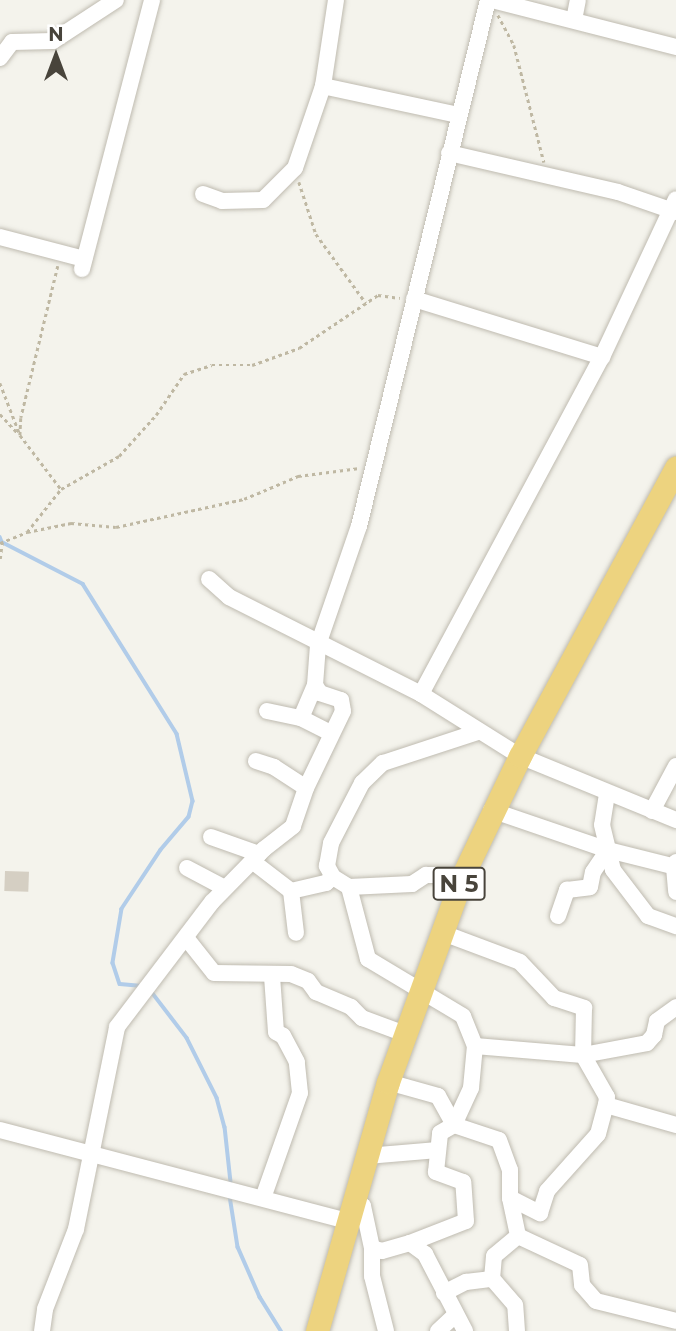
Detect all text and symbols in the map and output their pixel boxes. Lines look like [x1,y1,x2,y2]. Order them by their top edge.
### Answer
north arrow [21,21,91,91]
text: N [48,23,64,46]
road number: N 5 [431,864,487,904]

